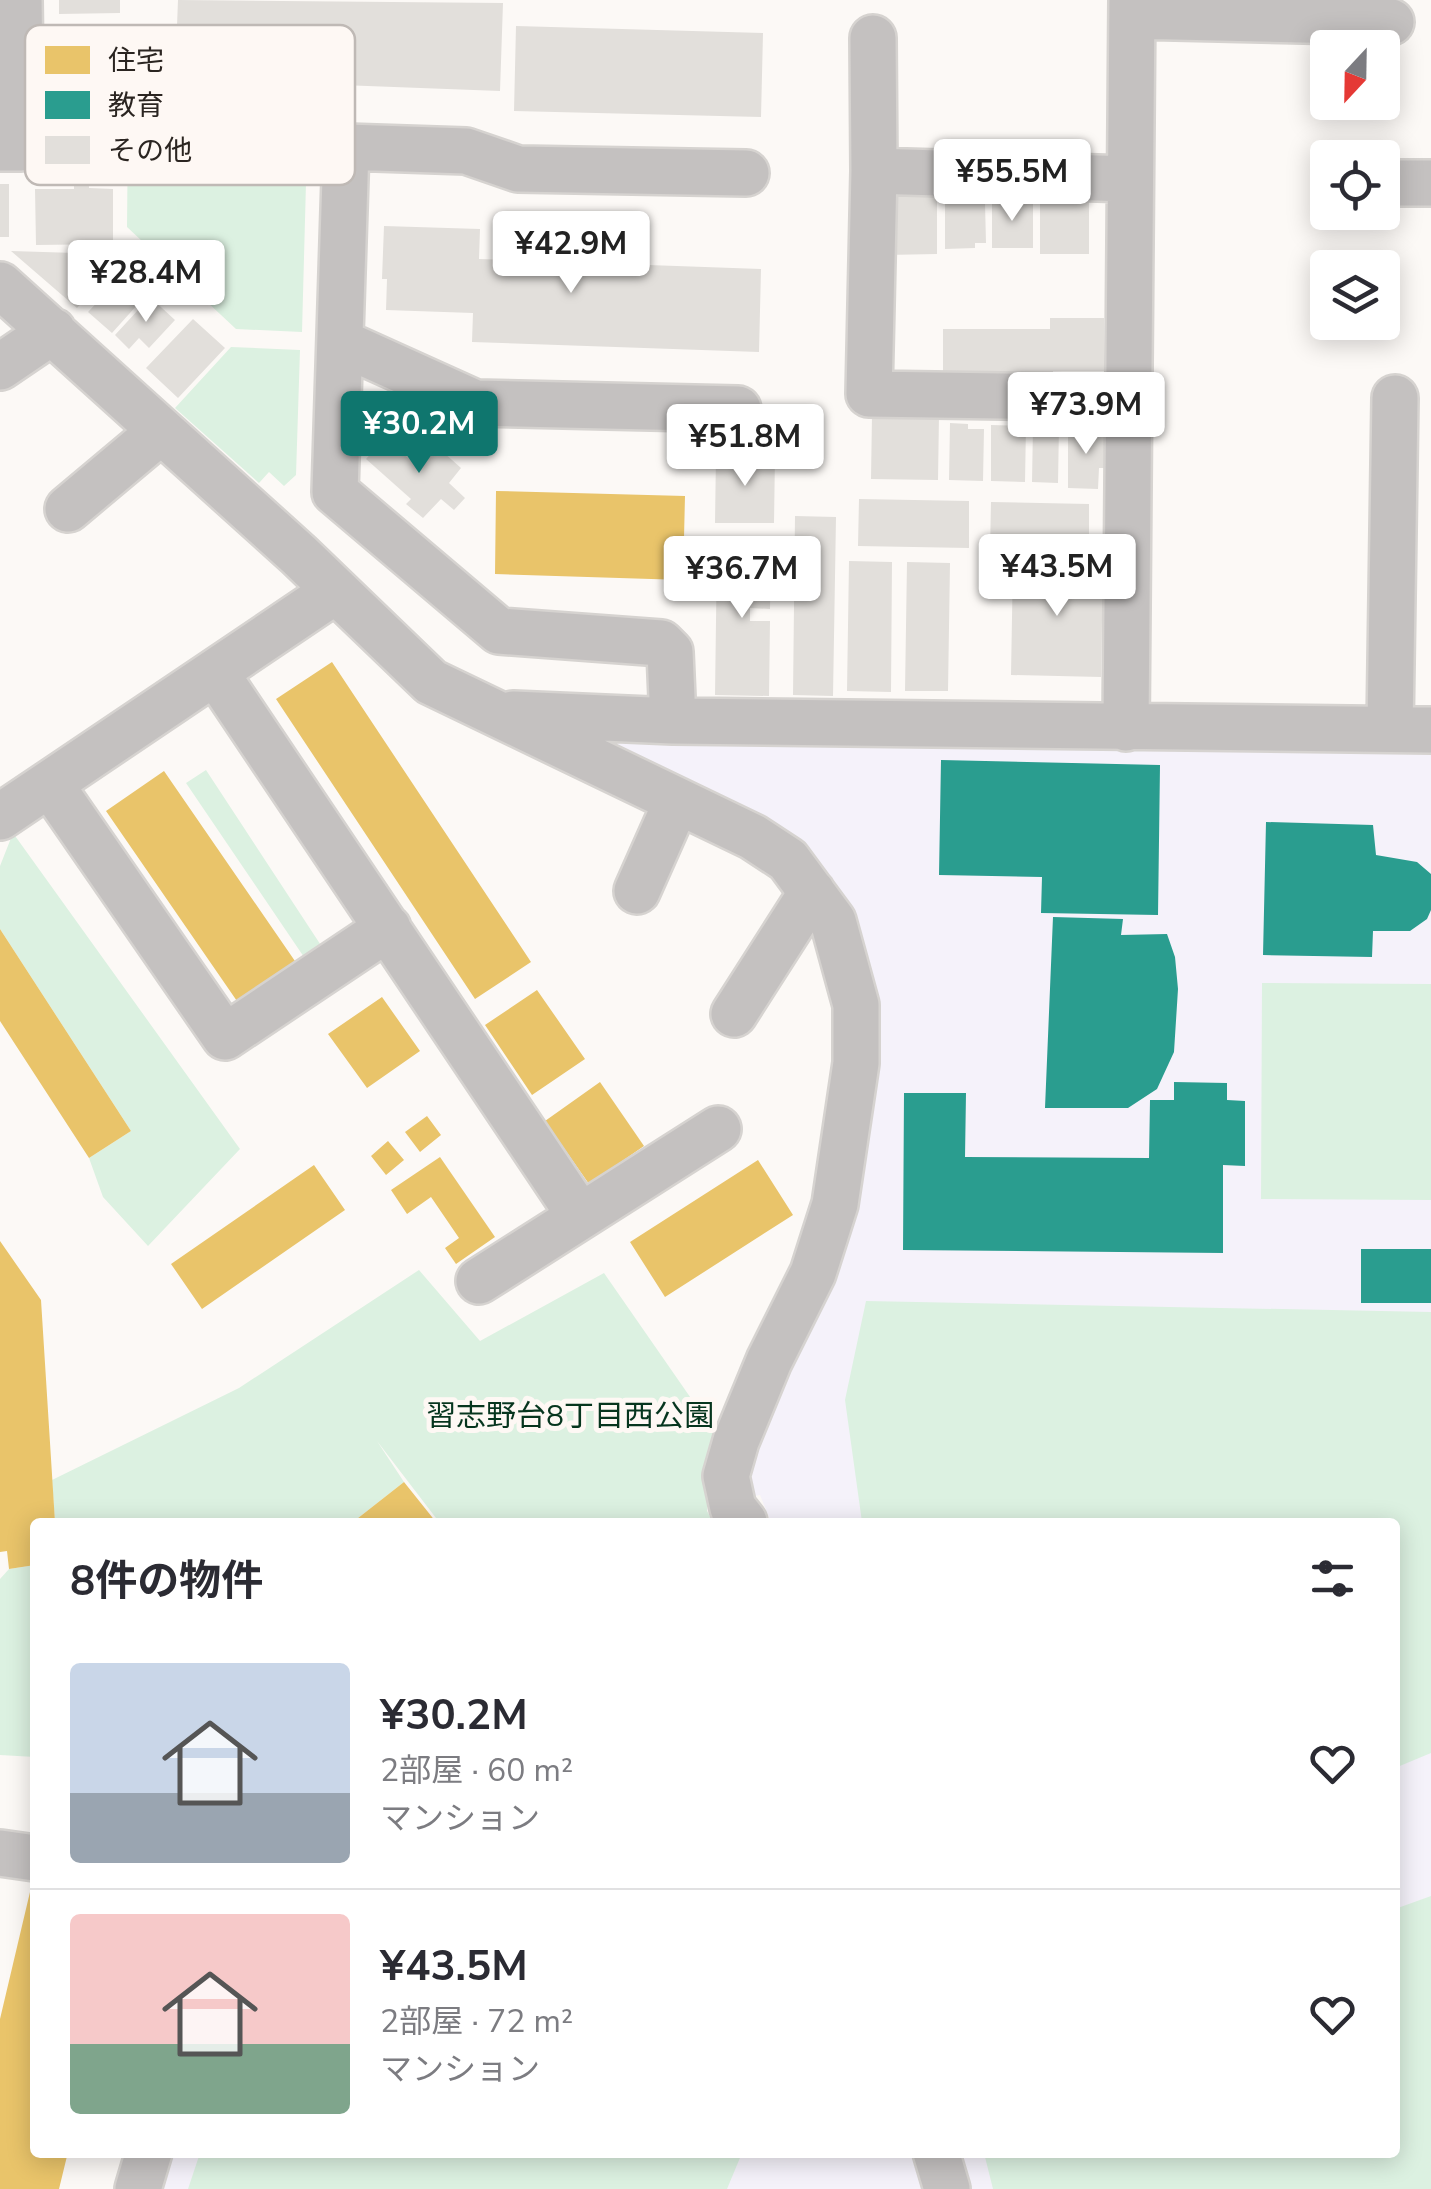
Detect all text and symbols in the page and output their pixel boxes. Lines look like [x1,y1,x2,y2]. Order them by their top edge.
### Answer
legend [25,25,355,185]
north arrow [1310,30,1400,120]
map controls [1310,30,1400,340]
text: 住宅 [108,42,164,80]
text: 教育 [108,87,164,125]
text: その他 [108,132,192,170]
pin: ¥55.5M [931,139,1093,224]
button: locate [1310,140,1400,230]
text: ¥55.5M [956,150,1068,193]
pin: ¥42.9M [490,211,652,296]
text: ¥42.9M [515,222,627,265]
pin: ¥28.4M [65,240,227,325]
button: layers [1310,250,1400,340]
text: ¥28.4M [90,251,202,294]
pin: ¥73.9M [1005,372,1167,457]
text: ¥73.9M [1030,383,1142,426]
pin: ¥30.2M [338,391,500,476]
text: ¥30.2M [363,402,475,445]
pin: ¥51.8M [664,404,826,489]
text: ¥51.8M [689,415,801,458]
pin: ¥43.5M [976,534,1138,619]
pin: ¥36.7M [661,536,823,621]
text: ¥43.5M [1001,545,1113,588]
text: ¥36.7M [686,547,798,590]
park label: 習志野台8丁目西公園 [426,1396,714,1437]
icon: filters [1305,1551,1360,1606]
text: 8件の物件 [70,1553,263,1610]
text: ¥30.2M [380,1687,528,1744]
icon: home [150,1703,270,1823]
icon: heart [1305,1736,1360,1791]
text: 2部屋 · 60 m² [380,1749,573,1792]
text: マンション [380,1797,540,1840]
text: ¥43.5M [380,1938,528,1995]
icon: home [150,1954,270,2074]
icon: heart [1305,1987,1360,2042]
text: 2部屋 · 72 m² [380,2000,573,2043]
text: マンション [380,2048,540,2091]

